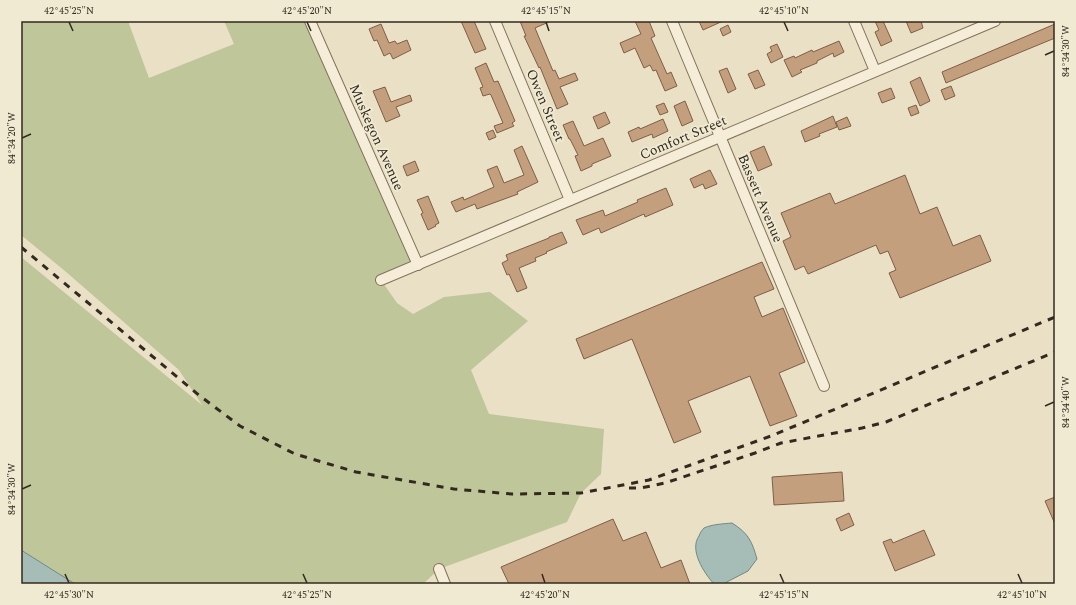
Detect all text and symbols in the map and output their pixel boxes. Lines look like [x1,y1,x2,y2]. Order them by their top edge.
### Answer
text: 42°45'25"N [44,3,94,19]
text: 42°45'20"N [282,3,332,19]
text: 42°45'15"N [521,3,571,19]
text: 42°45'10"N [759,3,809,19]
text: 84°34'30"W [1058,25,1074,77]
street label: Owen Street [521,66,570,145]
street label: Muskegon Avenue [344,81,410,194]
street label: Comfort Street [636,110,730,165]
text: 84°34'20"W [4,112,20,164]
street label: Bassett Avenue [732,151,789,246]
text: 84°34'40"W [1058,376,1074,428]
text: 84°34'30"W [4,463,20,515]
text: 42°45'30"N [44,587,94,603]
text: 42°45'25"N [282,587,332,603]
text: 42°45'20"N [520,587,570,603]
text: 42°45'15"N [759,587,809,603]
text: 42°45'10"N [997,587,1047,603]

